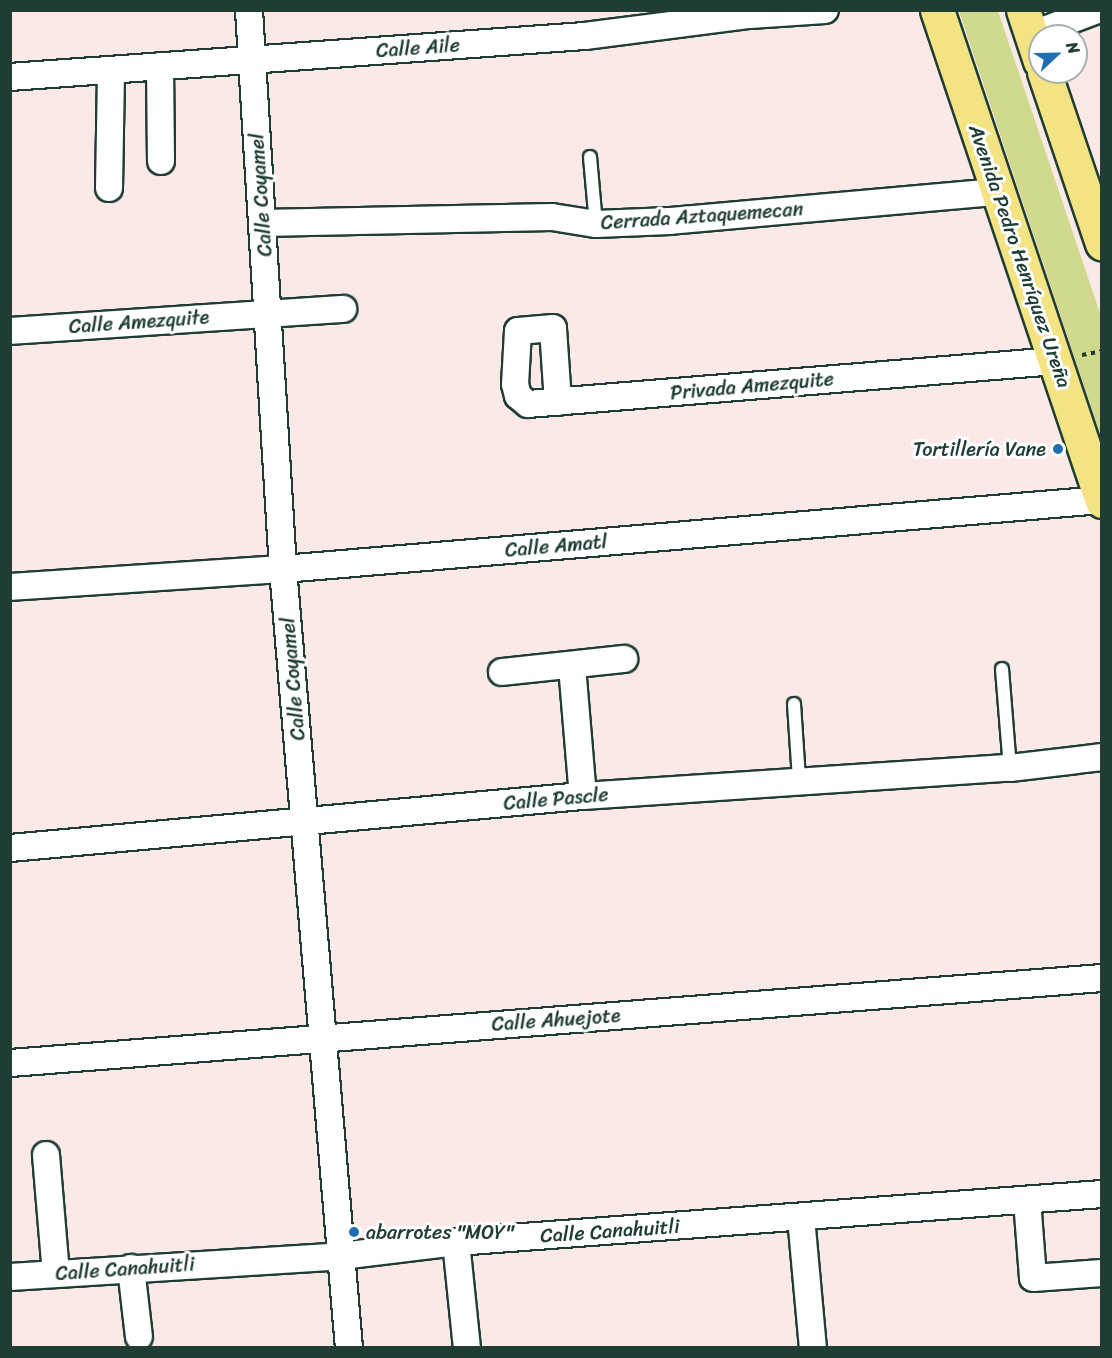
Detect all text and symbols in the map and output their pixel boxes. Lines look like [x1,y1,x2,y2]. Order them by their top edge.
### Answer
north arrow [1028,24,1088,84]
street label: Calle Aile [375,33,461,63]
text: N [1058,37,1089,58]
street label: Avenida Pedro Henríquez Ureña [963,121,1077,391]
street label: Calle Coyamel [245,133,277,257]
street label: Cerrada Aztaquemecan [600,197,804,235]
street label: Calle Amezquite [67,305,211,339]
street label: Privada Amezquite [669,367,835,405]
place label: Tortillería Vane [912,437,1046,461]
marker: Tortillería Vane [1051,442,1065,456]
street label: Calle Amatl [504,530,608,562]
street label: Calle Coyamel [276,617,310,741]
street label: Calle Pascle [502,782,610,816]
street label: Calle Ahuejote [491,1004,621,1036]
street label: Calle Canahuitli [540,1214,680,1248]
place label: abarrotes "MOY" [366,1220,514,1244]
marker: abarrotes "MOY" [347,1225,361,1239]
street label: Calle Canahuitli [55,1252,195,1286]

